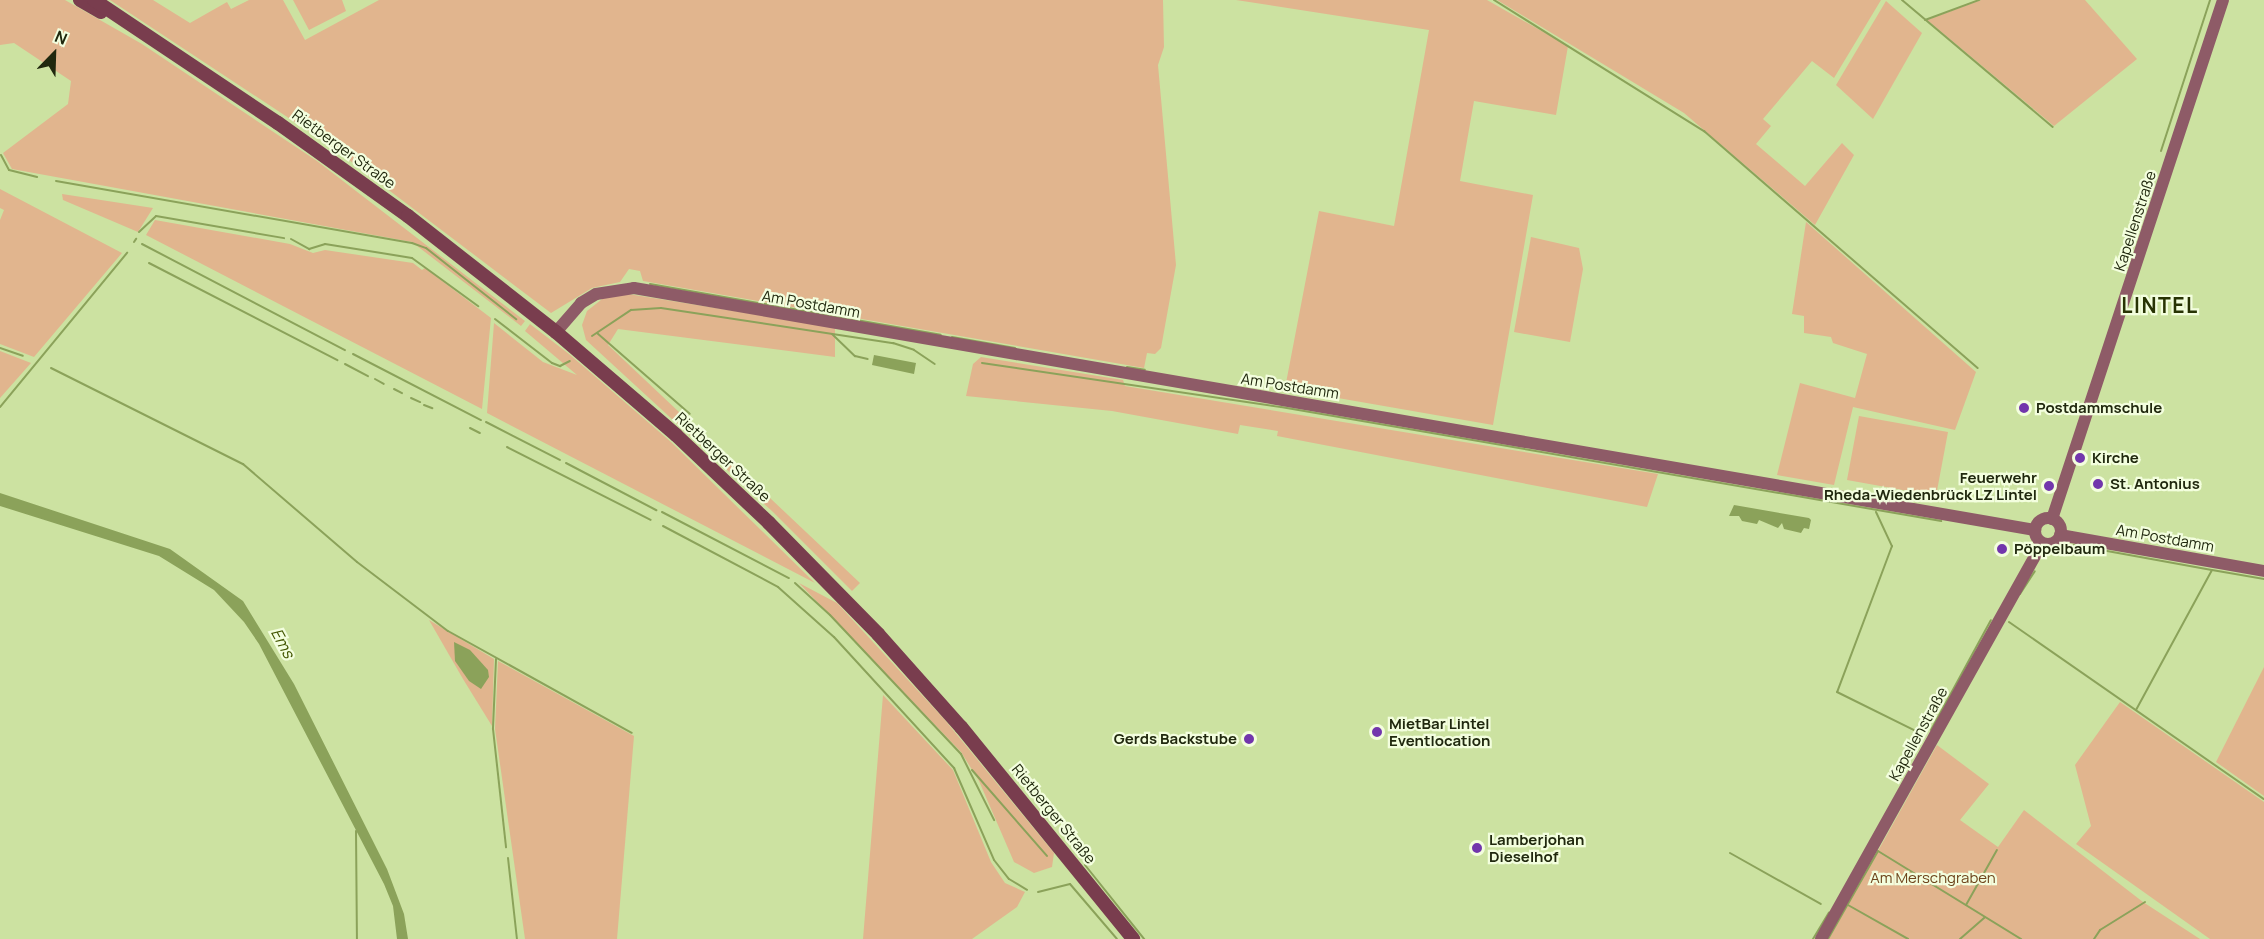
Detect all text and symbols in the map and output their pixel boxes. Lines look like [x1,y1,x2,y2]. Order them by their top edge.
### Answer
north arrow [24,24,84,84]
text: N [51,25,71,50]
street label: Rietberger Straße [289,106,399,192]
street label: Kapellenstraße [2110,169,2160,273]
street label: Am Postdamm [761,287,861,321]
district label: LINTEL [2121,292,2199,318]
street label: Am Postdamm [1240,369,1340,403]
place label: Postdammschule [2036,399,2162,417]
marker: Postdammschule [2017,401,2031,415]
street label: Rietberger Straße [672,408,774,506]
place label: Kirche [2092,449,2139,467]
marker: Kirche [2073,451,2087,465]
place label: Feuerwehr Rheda-Wiedenbrück LZ Lintel [1824,468,2037,503]
place label: St. Antonius [2110,475,2200,493]
marker: St. Antonius [2091,477,2105,491]
marker: Feuerwehr Rheda-Wiedenbrück LZ Lintel [2042,479,2056,493]
street label: Am Postdamm [2115,521,2215,555]
place label: Pöppelbaum [2014,540,2105,558]
marker: Pöppelbaum [1995,542,2009,556]
water label: Ems [267,625,299,661]
street label: Kapellenstraße [1885,684,1951,784]
place label: MietBar Lintel Eventlocation [1389,714,1490,749]
marker: MietBar Lintel Eventlocation [1370,725,1384,739]
place label: Gerds Backstube [1114,730,1237,748]
marker: Gerds Backstube [1242,732,1256,746]
street label: Rietberger Straße [1008,761,1100,867]
place label: Lamberjohan Dieselhof [1489,830,1584,865]
marker: Lamberjohan Dieselhof [1470,841,1484,855]
park label: Am Merschgraben [1870,869,1996,887]

